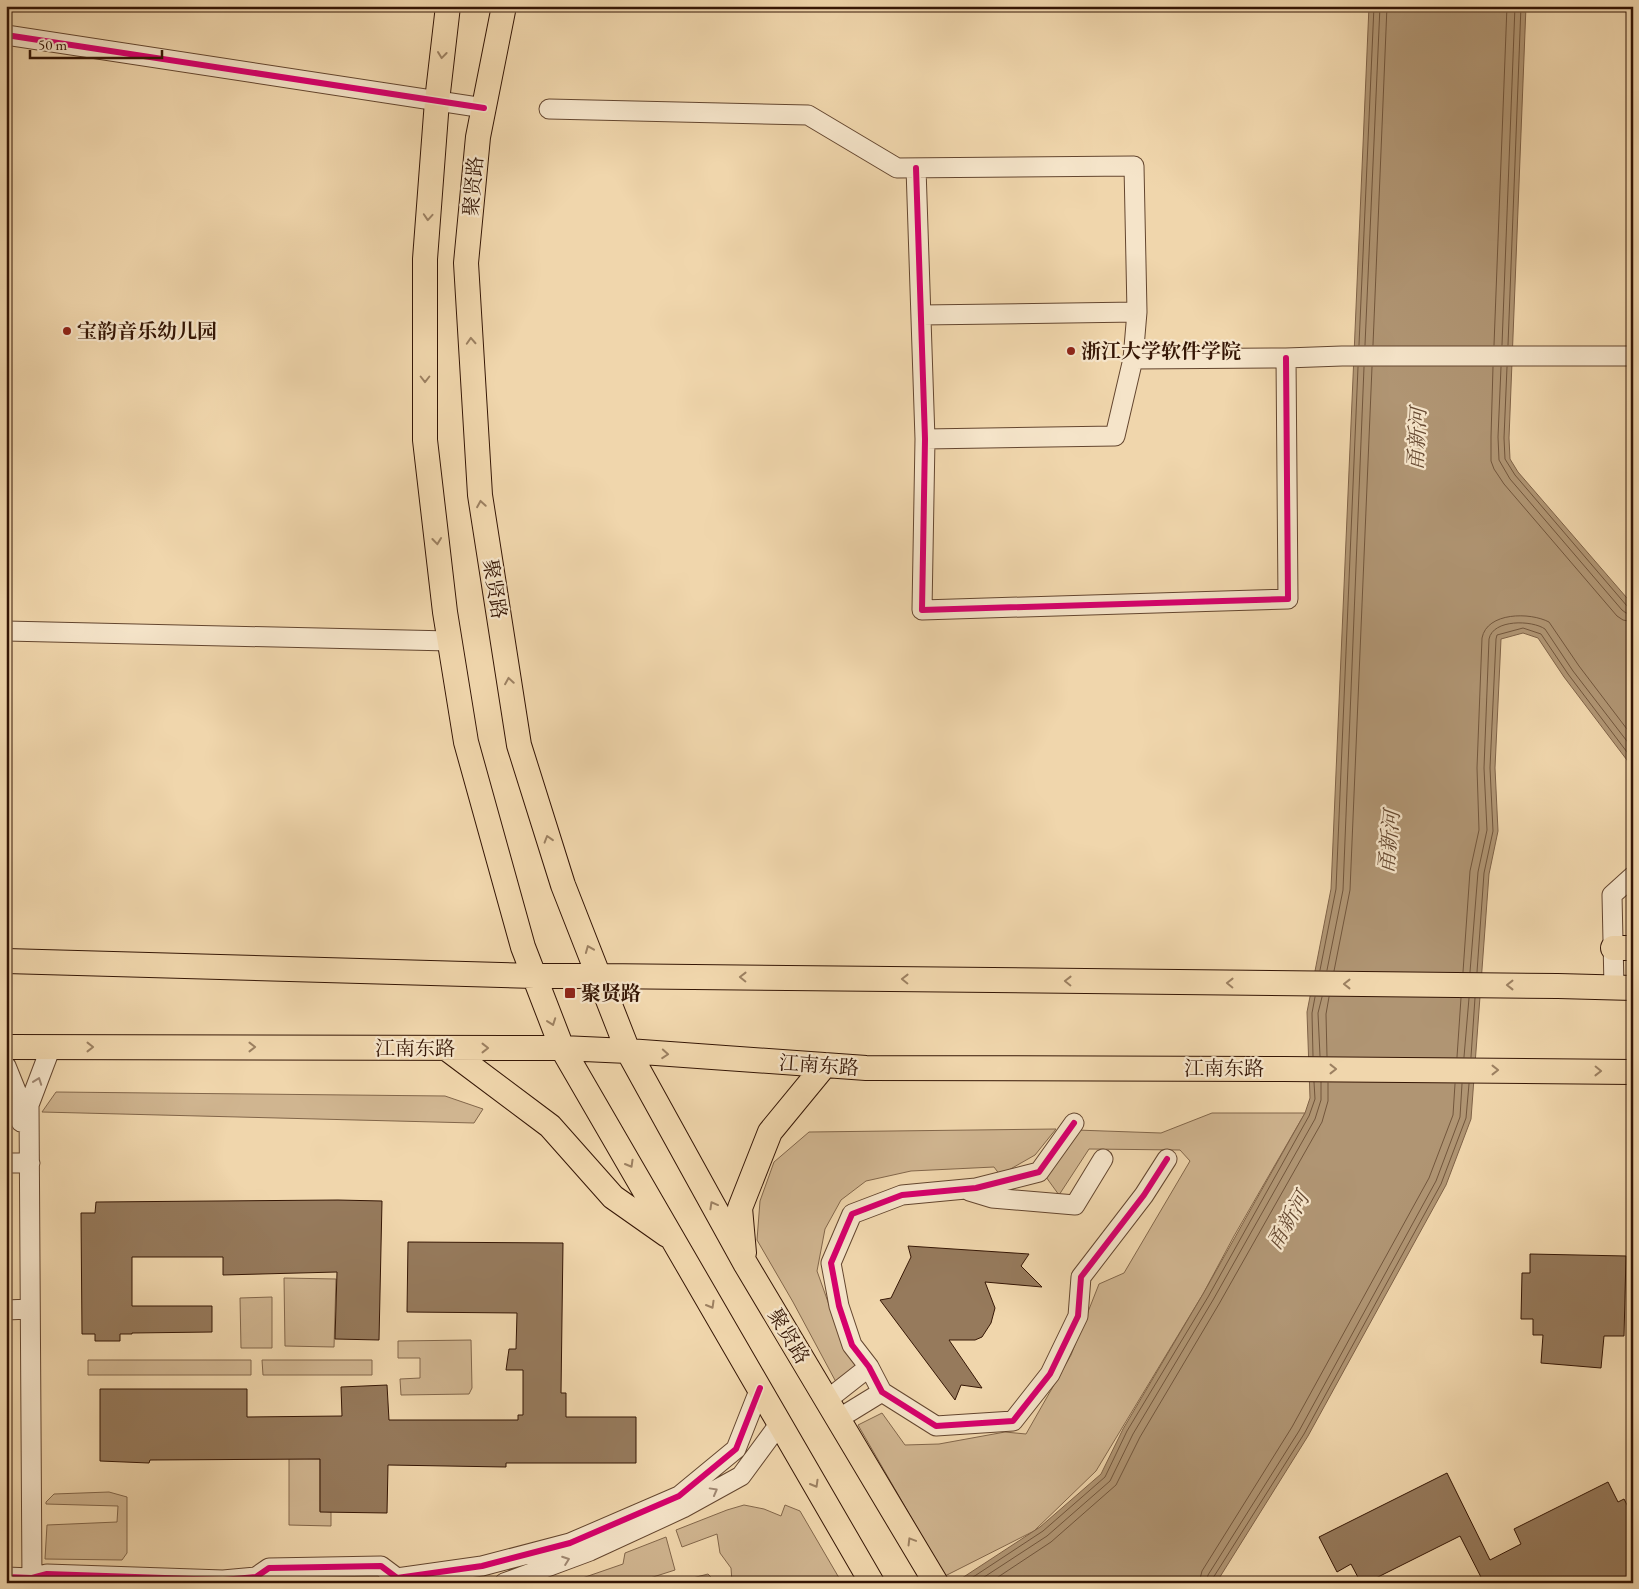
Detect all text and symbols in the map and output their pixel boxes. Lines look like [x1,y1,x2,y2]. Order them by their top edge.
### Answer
scale bar [30,28,162,60]
text: 50 m [38,35,67,54]
one-way arrow [437,51,448,59]
street label: 聚贤路 [457,155,489,217]
one-way arrow [423,213,434,221]
place label: 宝韵音乐幼儿园 [77,318,217,344]
marker: 宝韵音乐幼儿园 [61,325,73,337]
one-way arrow [465,337,476,345]
place label: 浙江大学软件学院 [1081,338,1241,364]
marker: 浙江大学软件学院 [1065,345,1077,357]
one-way arrow [420,376,430,383]
water label: 甬新河 [1401,403,1432,471]
one-way arrow [476,499,487,507]
one-way arrow [431,537,442,545]
street label: 聚贤路 [477,557,513,621]
one-way arrow [504,677,515,685]
water label: 甬新河 [1372,805,1406,875]
one-way arrow [544,835,554,843]
one-way arrow [584,945,595,954]
one-way arrow [739,972,747,983]
one-way arrow [901,974,909,984]
one-way arrow [1064,976,1072,986]
one-way arrow [1226,978,1234,988]
one-way arrow [1343,979,1350,989]
place label: 聚贤路 [581,980,641,1006]
one-way arrow [1505,980,1513,990]
marker: 聚贤路 [563,986,577,1000]
one-way arrow [546,1017,556,1026]
street label: 江南东路 [375,1035,455,1061]
one-way arrow [86,1042,94,1052]
one-way arrow [249,1042,257,1052]
one-way arrow [482,1043,489,1053]
one-way arrow [661,1048,669,1059]
street label: 江南东路 [778,1049,860,1081]
street label: 江南东路 [1184,1055,1264,1081]
one-way arrow [1329,1064,1337,1074]
one-way arrow [1492,1065,1499,1075]
one-way arrow [1594,1066,1602,1076]
one-way arrow [32,1077,42,1085]
one-way arrow [623,1159,633,1168]
water label: 甬新河 [1260,1183,1317,1255]
one-way arrow [710,1201,720,1210]
one-way arrow [705,1300,715,1309]
street label: 聚贤路 [762,1304,816,1368]
one-way arrow [808,1478,818,1487]
one-way arrow [708,1488,717,1498]
one-way arrow [908,1537,918,1546]
one-way arrow [562,1556,570,1566]

